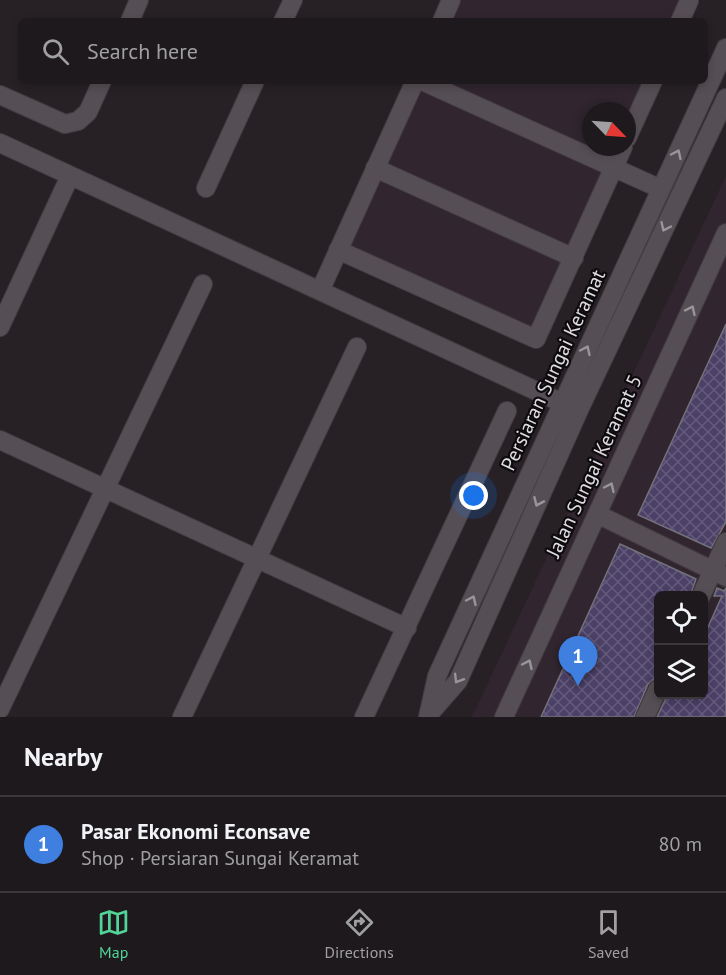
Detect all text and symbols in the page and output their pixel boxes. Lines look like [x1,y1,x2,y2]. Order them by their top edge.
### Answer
search box [18,18,708,84]
icon: search [39,35,72,68]
text: Search here [87,37,198,65]
north arrow [582,102,636,156]
one-way arrow [670,150,682,161]
one-way arrow [661,220,673,231]
street label: Persiaran Sungai Keramat [495,265,611,475]
one-way arrow [684,305,696,316]
one-way arrow [579,346,591,357]
street label: Jalan Sungai Keramat 5 [540,370,648,562]
your location [459,481,488,510]
one-way arrow [602,482,614,493]
one-way arrow [533,495,545,506]
map controls [654,591,708,699]
button: locate [654,591,708,645]
one-way arrow [464,596,476,607]
pin: 1 [558,636,598,686]
button: layers [654,645,708,699]
one-way arrow [521,659,533,670]
one-way arrow [453,673,465,683]
text: Nearby [24,740,102,773]
text: Pasar Ekonomi Econsave [81,817,310,845]
text: 1 [38,831,49,857]
text: 80 m [659,831,702,857]
text: Shop · Persiaran Sungai Keramat [81,845,359,871]
tab: Map [97,906,130,962]
tab: Directions [325,906,394,962]
tab: Saved [588,906,629,962]

